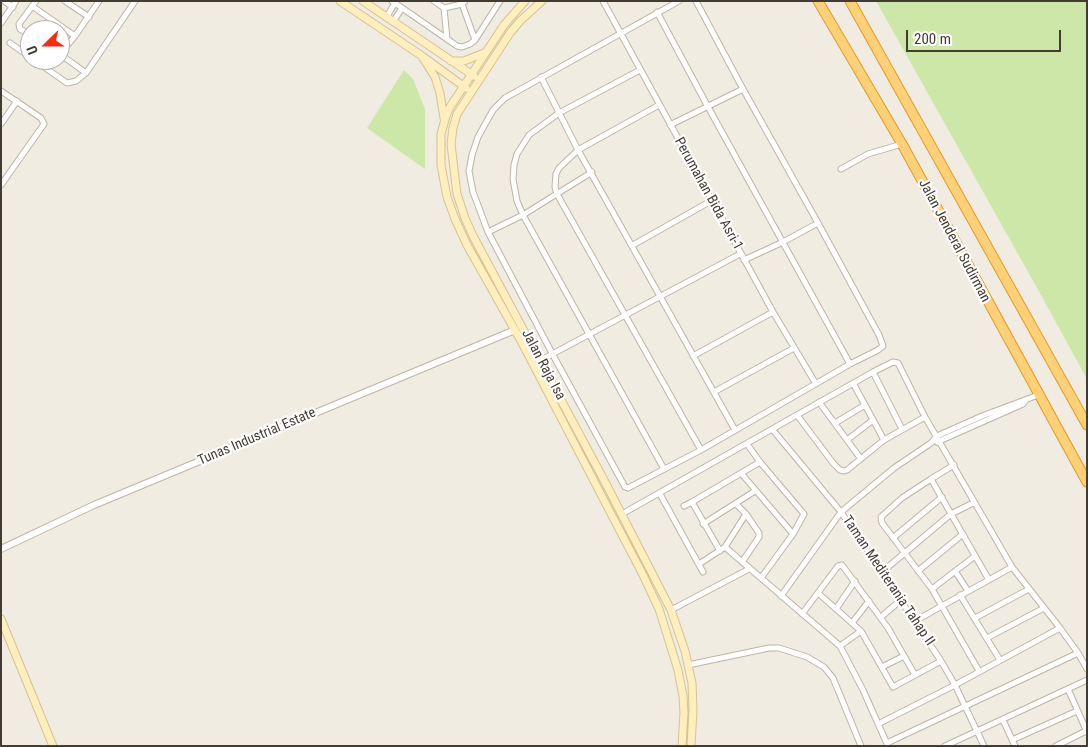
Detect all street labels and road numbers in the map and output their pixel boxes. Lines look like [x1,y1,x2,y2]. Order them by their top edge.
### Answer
street label: Perumahan Bida Asri-1 [670,135,746,253]
street label: Jalan Jenderal Sudirman [915,177,993,305]
street label: Jalan Raja Isa [517,327,569,403]
street label: Tunas Industrial Estate [195,405,319,469]
street label: Taman Mediterania Tahap II [838,513,938,649]

